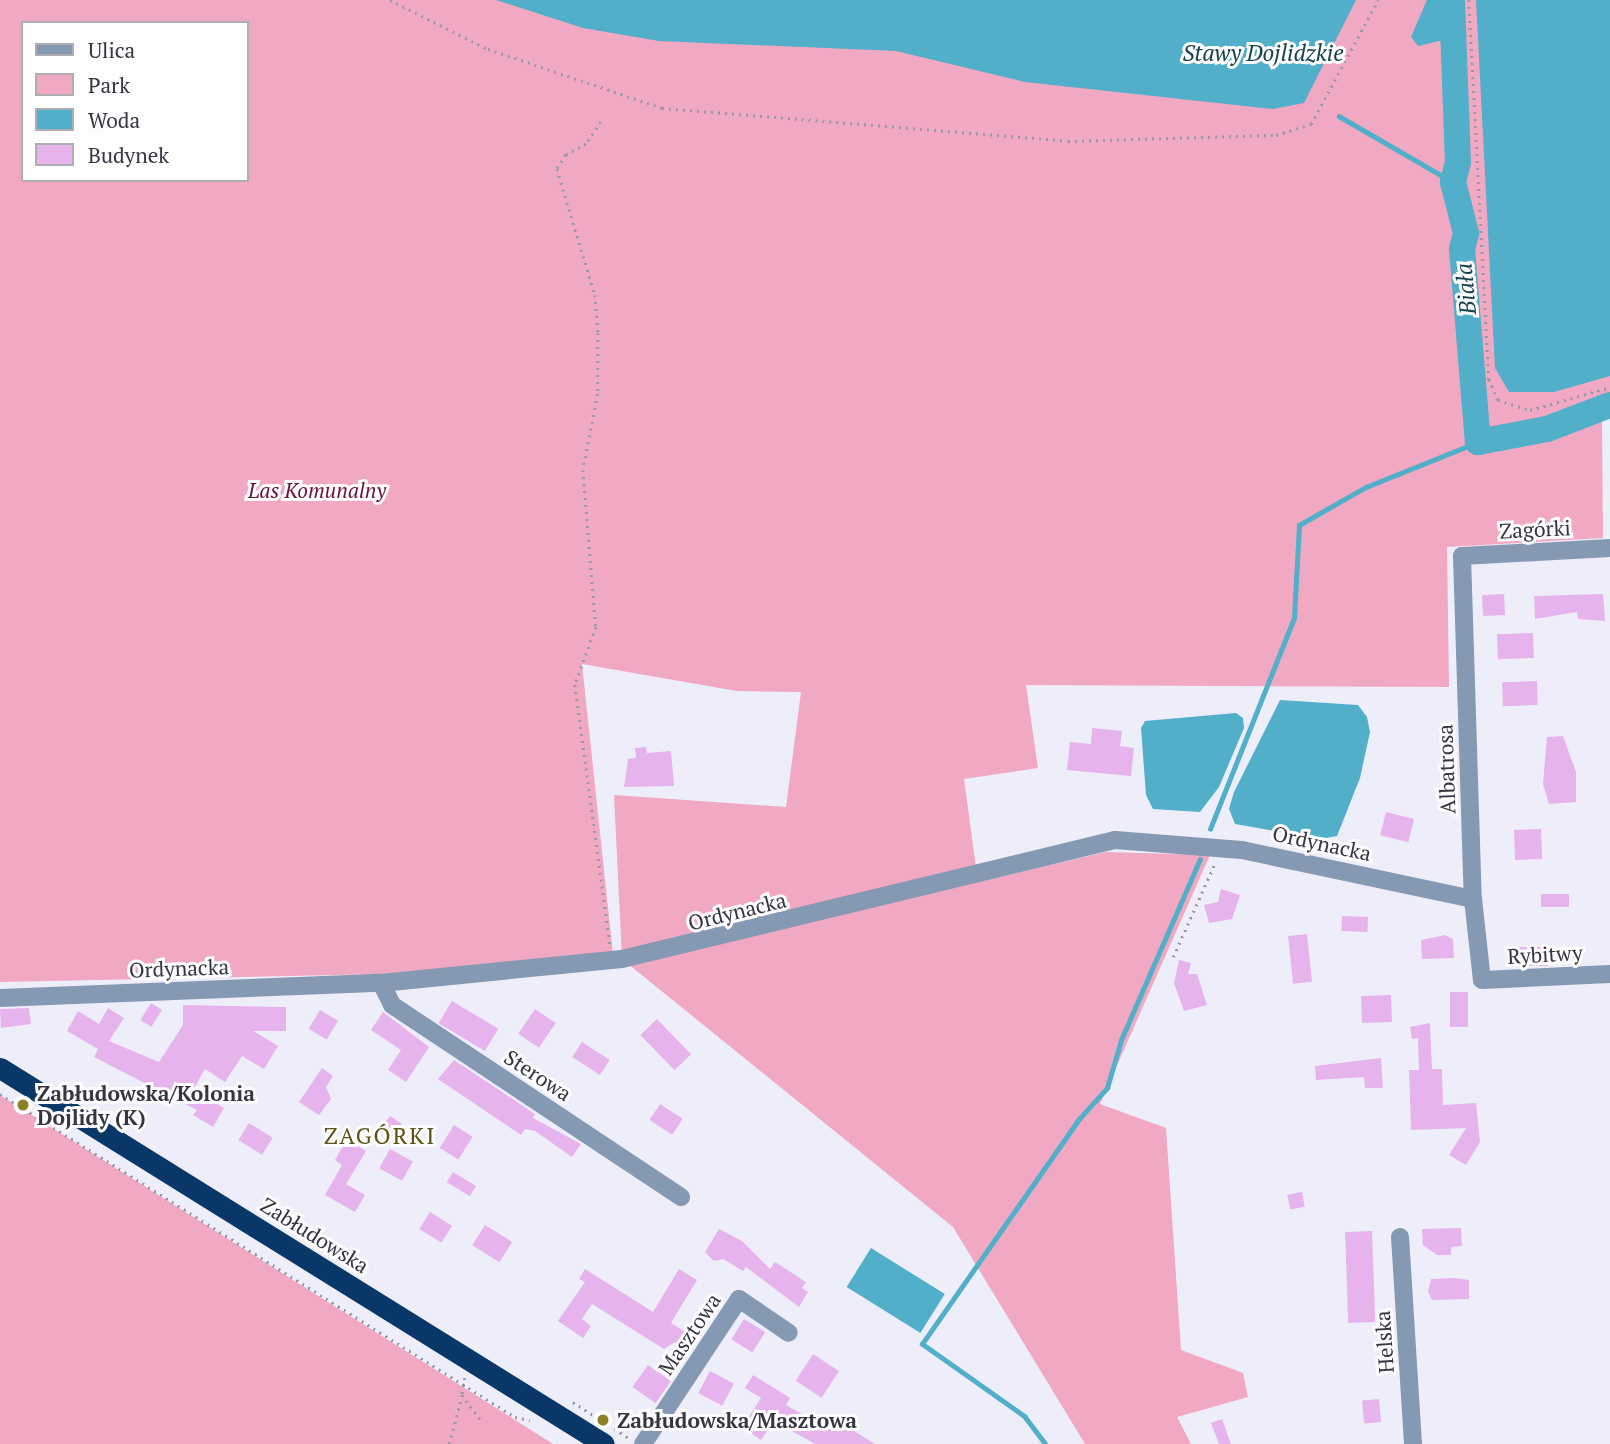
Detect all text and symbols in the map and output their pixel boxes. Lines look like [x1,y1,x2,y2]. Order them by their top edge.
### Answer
legend [21,21,248,182]
text: Ulica [88,36,135,64]
water label: Stawy Dojlidzkie [1182,39,1344,67]
text: Park [88,71,130,99]
text: Woda [88,106,140,134]
text: Budynek [88,141,169,169]
water label: Biała [1450,262,1482,316]
park label: Las Komunalny [248,477,386,503]
street label: Zagórki [1499,515,1571,543]
street label: Albatrosa [1432,724,1460,814]
street label: Ordynacka [1270,820,1374,866]
street label: Ordynacka [685,887,789,935]
street label: Rybitwy [1507,939,1583,969]
street label: Ordynacka [129,954,229,982]
street label: Sterowa [500,1044,576,1106]
place label: Zabłudowska/Kolonia Dojlidy (K) [37,1080,255,1130]
marker: Zabłudowska/Kolonia Dojlidy (K) [15,1097,31,1113]
district label: ZAGÓRKI [325,1122,435,1150]
street label: Zabłudowska [256,1192,374,1278]
street label: Masztowa [652,1288,726,1380]
street label: Helska [1369,1310,1399,1374]
place label: Zabłudowska/Masztowa [617,1407,857,1433]
marker: Zabłudowska/Masztowa [595,1412,611,1428]

